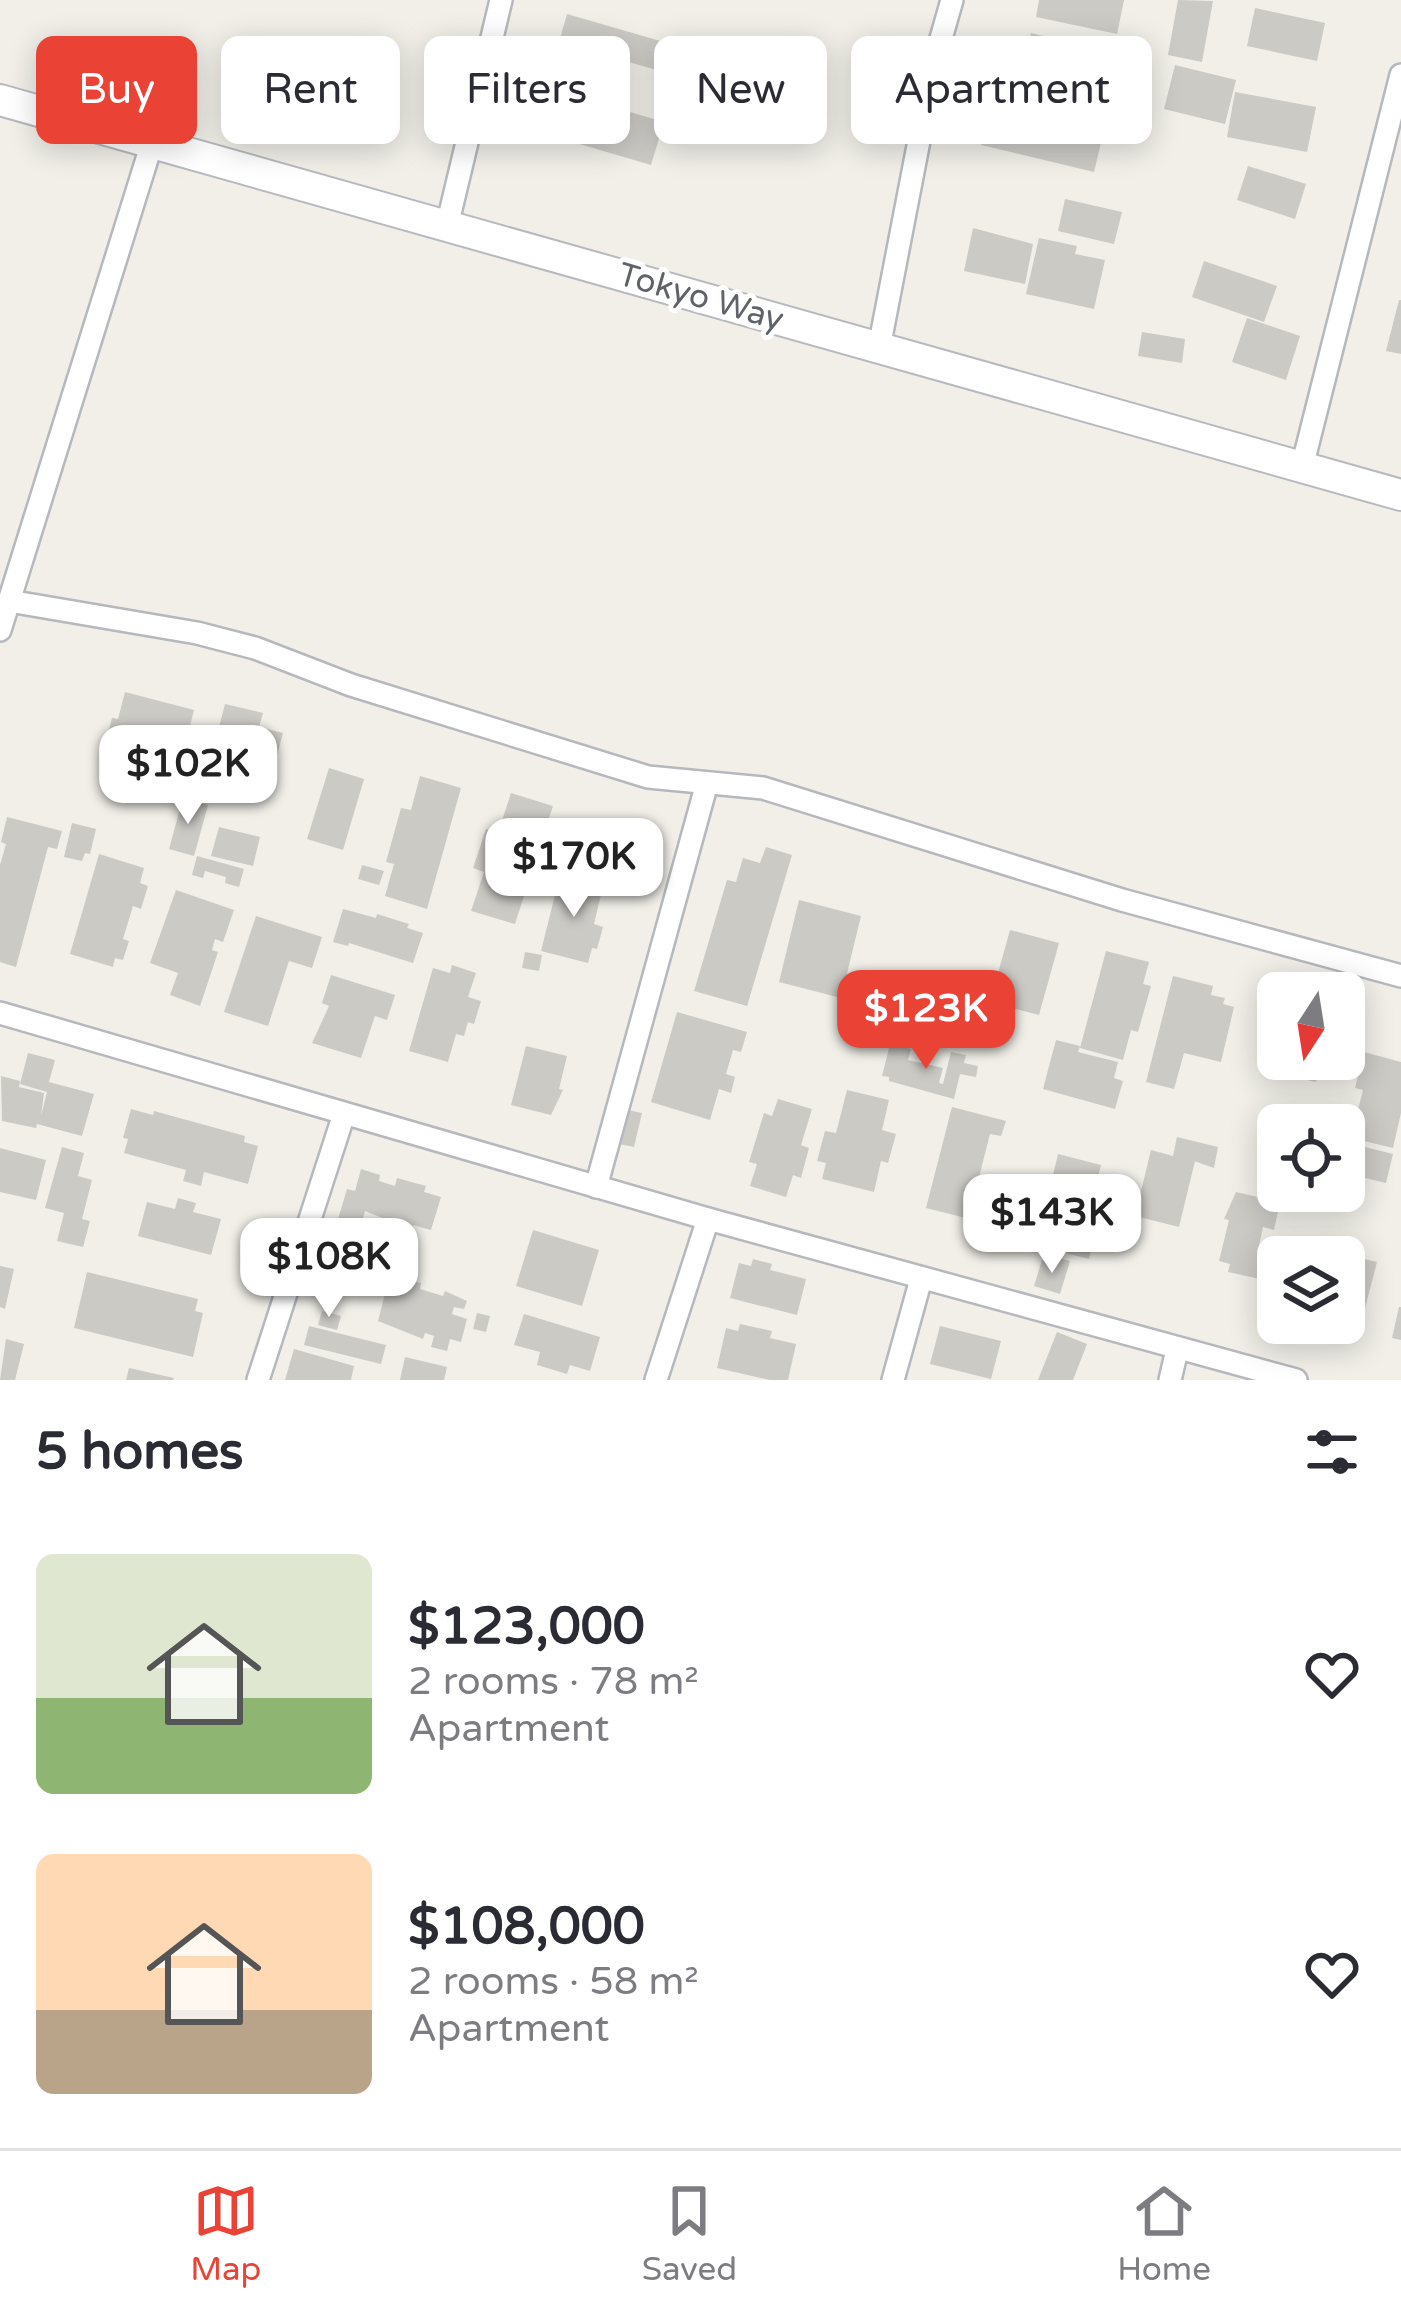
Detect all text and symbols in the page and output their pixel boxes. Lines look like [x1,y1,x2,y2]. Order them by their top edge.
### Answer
chip: Buy [36,36,197,144]
chip: Rent [221,36,400,144]
chip: Filters [424,36,630,144]
chip: New [654,36,827,144]
chip: Apartment [851,36,1152,144]
street label: Tokyo Way [614,255,788,339]
pin: $102K [104,725,272,827]
text: $102K [126,740,250,787]
pin: $170K [490,818,658,920]
text: $170K [512,833,636,880]
pin: $123K [842,970,1010,1072]
north arrow [1257,972,1365,1080]
map controls [1257,972,1365,1344]
text: $123K [864,985,988,1032]
button: locate [1257,1104,1365,1212]
pin: $143K [968,1174,1136,1276]
text: $143K [990,1189,1114,1236]
pin: $108K [245,1218,413,1320]
text: $108K [267,1233,391,1280]
button: layers [1257,1236,1365,1344]
icon: filters [1299,1419,1365,1485]
text: 5 homes [36,1421,244,1483]
text: $123,000 [408,1596,645,1658]
icon: home [132,1602,276,1746]
icon: heart [1299,1641,1365,1707]
text: 2 rooms · 78 m² [408,1658,699,1705]
text: Apartment [408,1705,609,1752]
text: $108,000 [408,1896,645,1958]
icon: home [132,1902,276,2046]
icon: heart [1299,1941,1365,2007]
text: 2 rooms · 58 m² [408,1958,699,2005]
text: Apartment [408,2005,609,2052]
tab: Map [190,2178,261,2289]
tab: Saved [642,2178,737,2289]
tab: Home [1117,2178,1211,2289]

